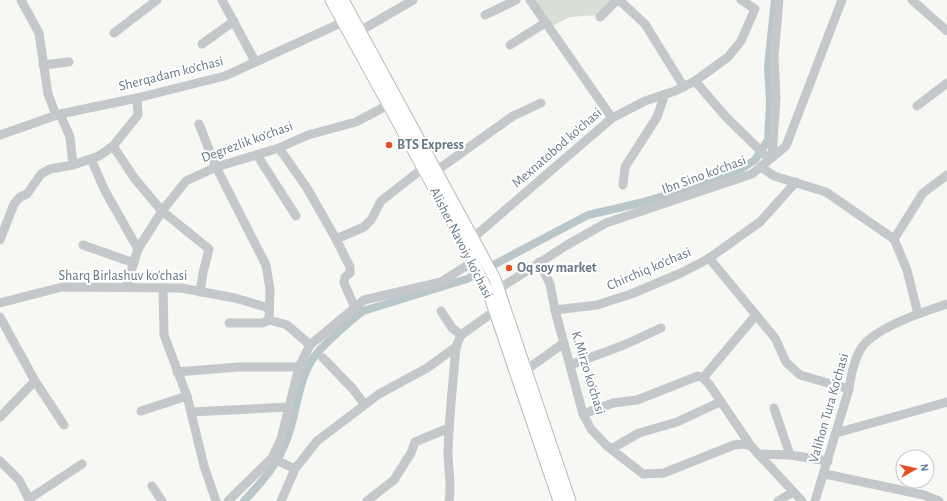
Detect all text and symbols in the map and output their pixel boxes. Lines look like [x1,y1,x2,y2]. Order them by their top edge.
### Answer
street label: Sherqadam ko'chasi [117,54,225,94]
street label: Mexnatobod ko'chasi [510,105,604,191]
street label: Degrezlik ko'chasi [199,119,295,165]
place label: BTS Express [397,138,464,152]
marker: BTS Express [384,140,394,150]
street label: Ibn Sino ko‘chasi [660,153,748,197]
street label: Alisher Navoiy ko'chasi [427,185,495,301]
street label: Chirchiq ko’chasi [605,245,693,293]
place label: Oq soy market [517,261,597,275]
marker: Oq soy market [504,263,514,273]
street label: Sharq Birlashuv ko'chasi [59,269,187,283]
street label: K.Mirzo ko'chasi [569,330,607,416]
street label: Valihon Tura Ko'chasi [807,352,851,464]
north arrow [895,449,935,489]
text: N [918,463,930,472]

